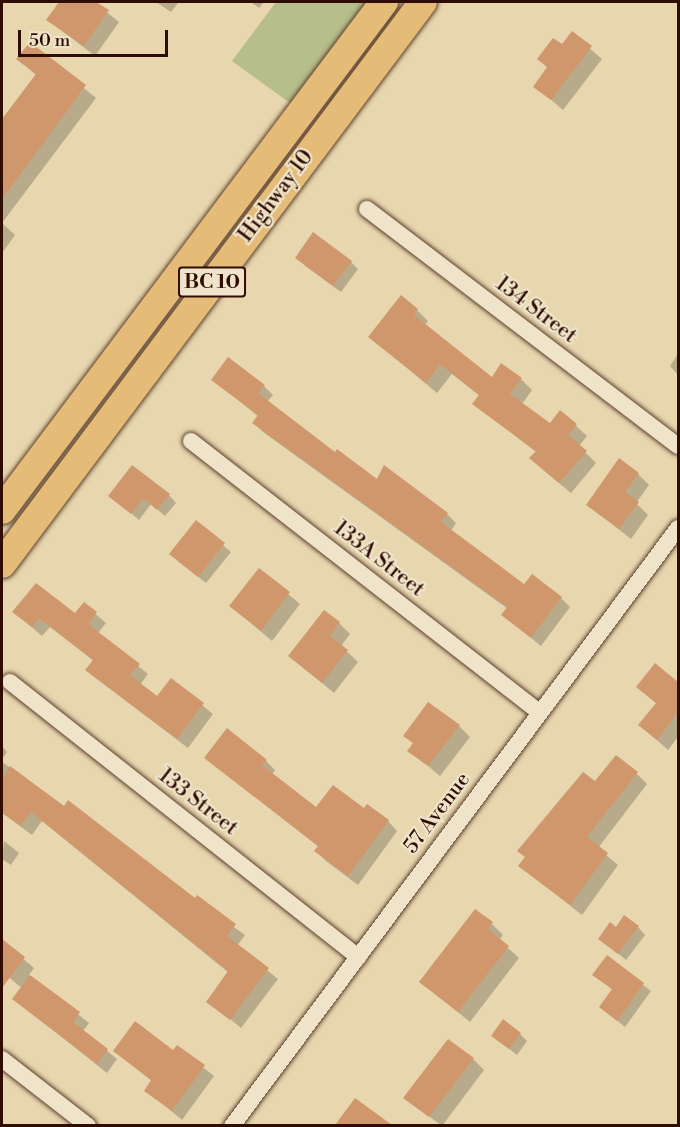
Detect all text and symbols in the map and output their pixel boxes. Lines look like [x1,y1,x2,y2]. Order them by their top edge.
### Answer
scale bar [21,18,171,56]
text: 50 m [29,29,70,52]
street label: Highway 10 [233,145,319,247]
road number: BC 10 [178,265,246,299]
street label: 134 Street [491,271,581,349]
street label: 133A Street [329,516,429,602]
street label: 133 Street [153,763,243,841]
street label: 57 Avenue [398,768,476,858]

